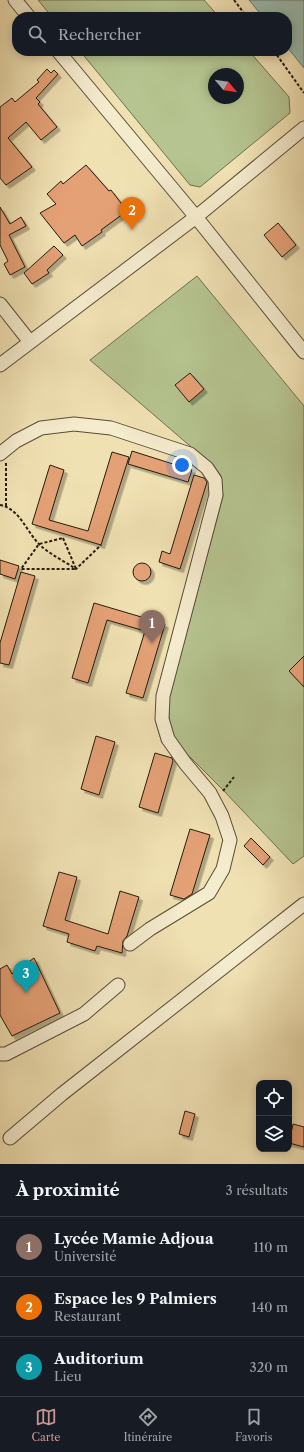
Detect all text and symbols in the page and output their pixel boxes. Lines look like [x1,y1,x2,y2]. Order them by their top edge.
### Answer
search box [12,12,292,56]
icon: search [26,23,48,45]
text: Rechercher [58,25,141,44]
north arrow [208,68,244,104]
pin: 2 [119,197,145,230]
your location [172,455,192,475]
pin: 1 [139,610,165,643]
pin: 3 [13,960,39,993]
map controls [256,1080,292,1152]
button: locate [256,1080,292,1116]
button: layers [256,1116,292,1152]
text: À proximité [16,1180,120,1200]
text: 3 résultats [226,1182,288,1198]
text: Lycée Mamie Adjoua [54,1229,214,1248]
text: 1 [26,1239,32,1255]
text: 110 m [253,1239,288,1255]
text: Université [54,1248,117,1264]
text: Espace les 9 Palmiers [54,1289,217,1308]
text: 2 [25,1299,33,1315]
text: 140 m [251,1299,288,1315]
text: Restaurant [54,1308,121,1324]
text: Auditorium [54,1349,144,1368]
text: 3 [25,1359,33,1375]
text: 320 m [250,1359,288,1375]
text: Lieu [54,1368,82,1384]
tab: Carte [31,1406,60,1444]
tab: Itinéraire [123,1406,172,1444]
tab: Favoris [235,1406,272,1444]

